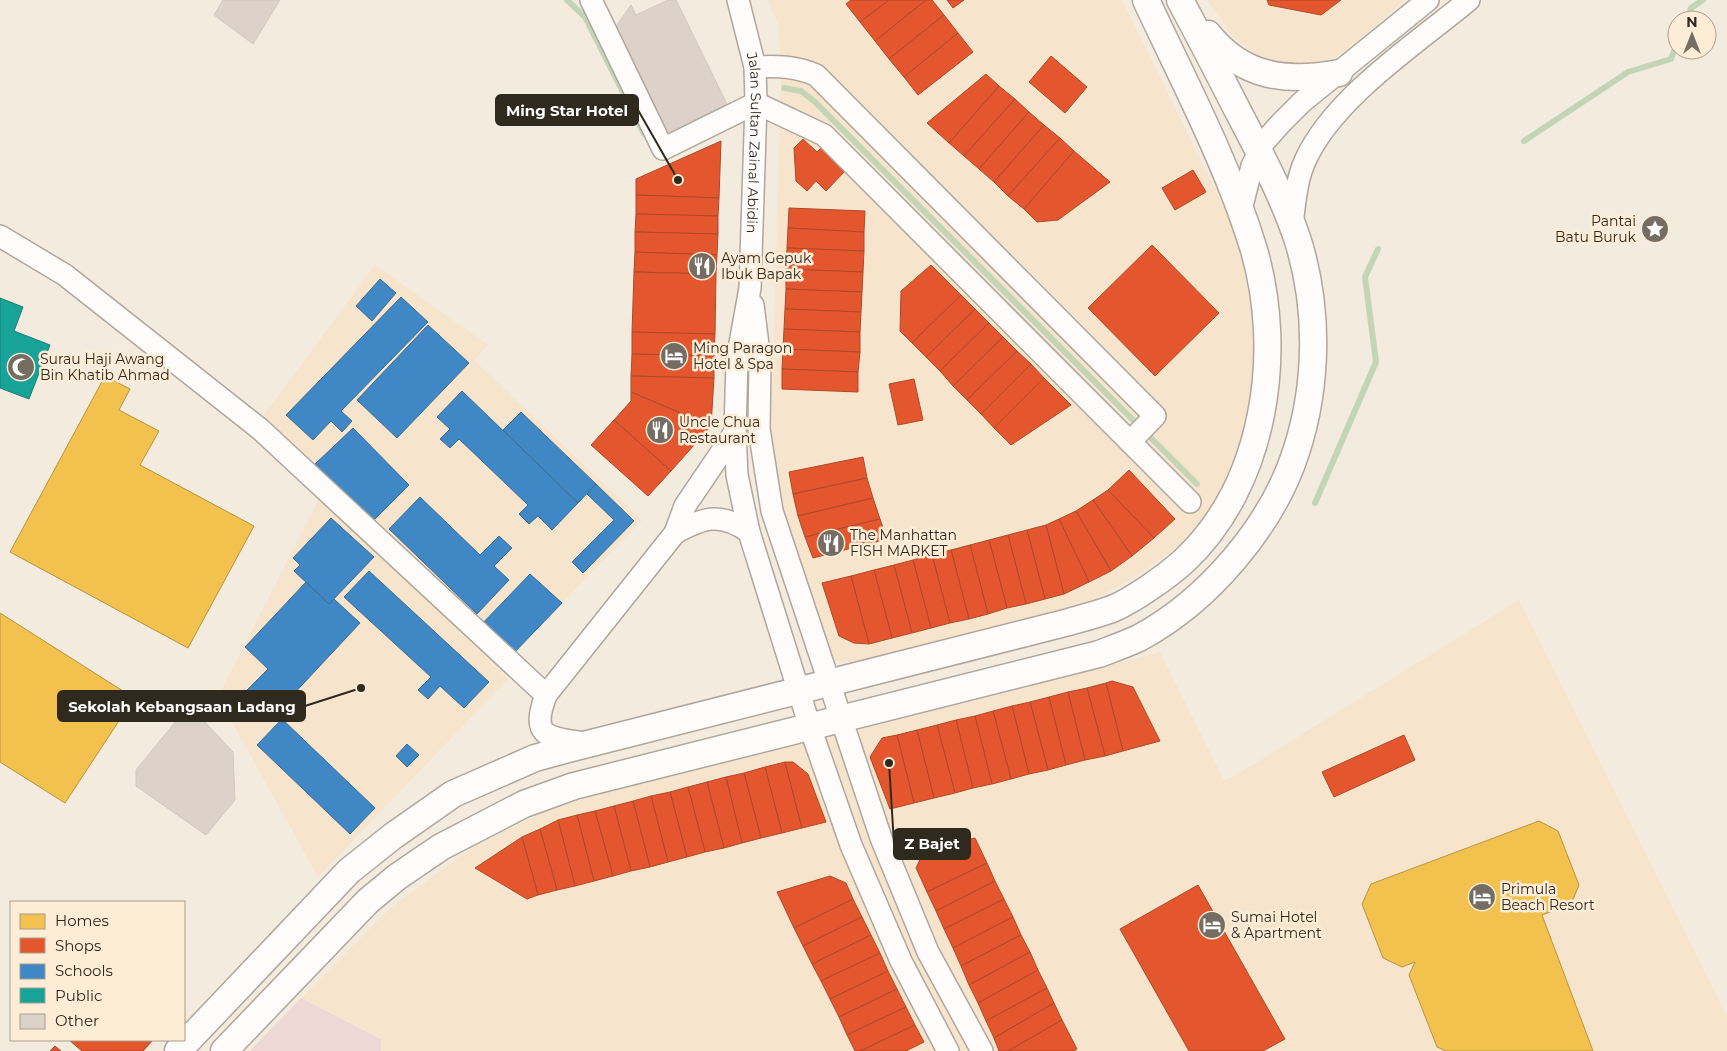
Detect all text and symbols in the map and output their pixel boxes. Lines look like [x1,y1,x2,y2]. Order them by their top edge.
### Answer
north arrow [1667,10,1717,60]
text: N [1686,13,1698,31]
street label: Jalan Sultan Zainal Abidin [742,49,765,234]
callout: Ming Star Hotel [496,95,638,125]
text: Ming Star Hotel [506,101,628,120]
place label: Pantai Batu Buruk [1555,212,1637,246]
place icon: Pantai Batu Buruk [1640,214,1670,244]
place label: Ayam Gepuk Ibuk Bapak [721,249,812,283]
restaurant icon: Ayam Gepuk Ibuk Bapak [687,251,717,281]
place label: Ming Paragon Hotel & Spa [693,339,792,373]
hotel icon: Ming Paragon Hotel & Spa [659,341,689,371]
place label: Surau Haji Awang Bin Khatib Ahmad [40,350,170,384]
mosque icon: Surau Haji Awang Bin Khatib Ahmad [6,352,36,382]
place label: Uncle Chua Restaurant [679,413,760,447]
restaurant icon: Uncle Chua Restaurant [645,415,675,445]
place label: The Manhattan FISH MARKET [850,526,957,560]
restaurant icon: The Manhattan FISH MARKET [816,528,846,558]
callout: Sekolah Kebangsaan Ladang [58,691,305,721]
text: Sekolah Kebangsaan Ladang [68,697,296,716]
callout: Z Bajet [894,829,970,859]
text: Z Bajet [904,834,960,853]
place label: Primula Beach Resort [1501,880,1595,914]
hotel icon: Primula Beach Resort [1467,882,1497,912]
legend [10,901,185,1041]
place label: Sumai Hotel & Apartment [1231,908,1322,942]
hotel icon: Sumai Hotel & Apartment [1197,910,1227,940]
text: Homes [55,911,109,930]
text: Shops [55,936,101,955]
text: Schools [55,961,113,980]
text: Public [55,986,103,1005]
text: Other [55,1011,99,1030]

